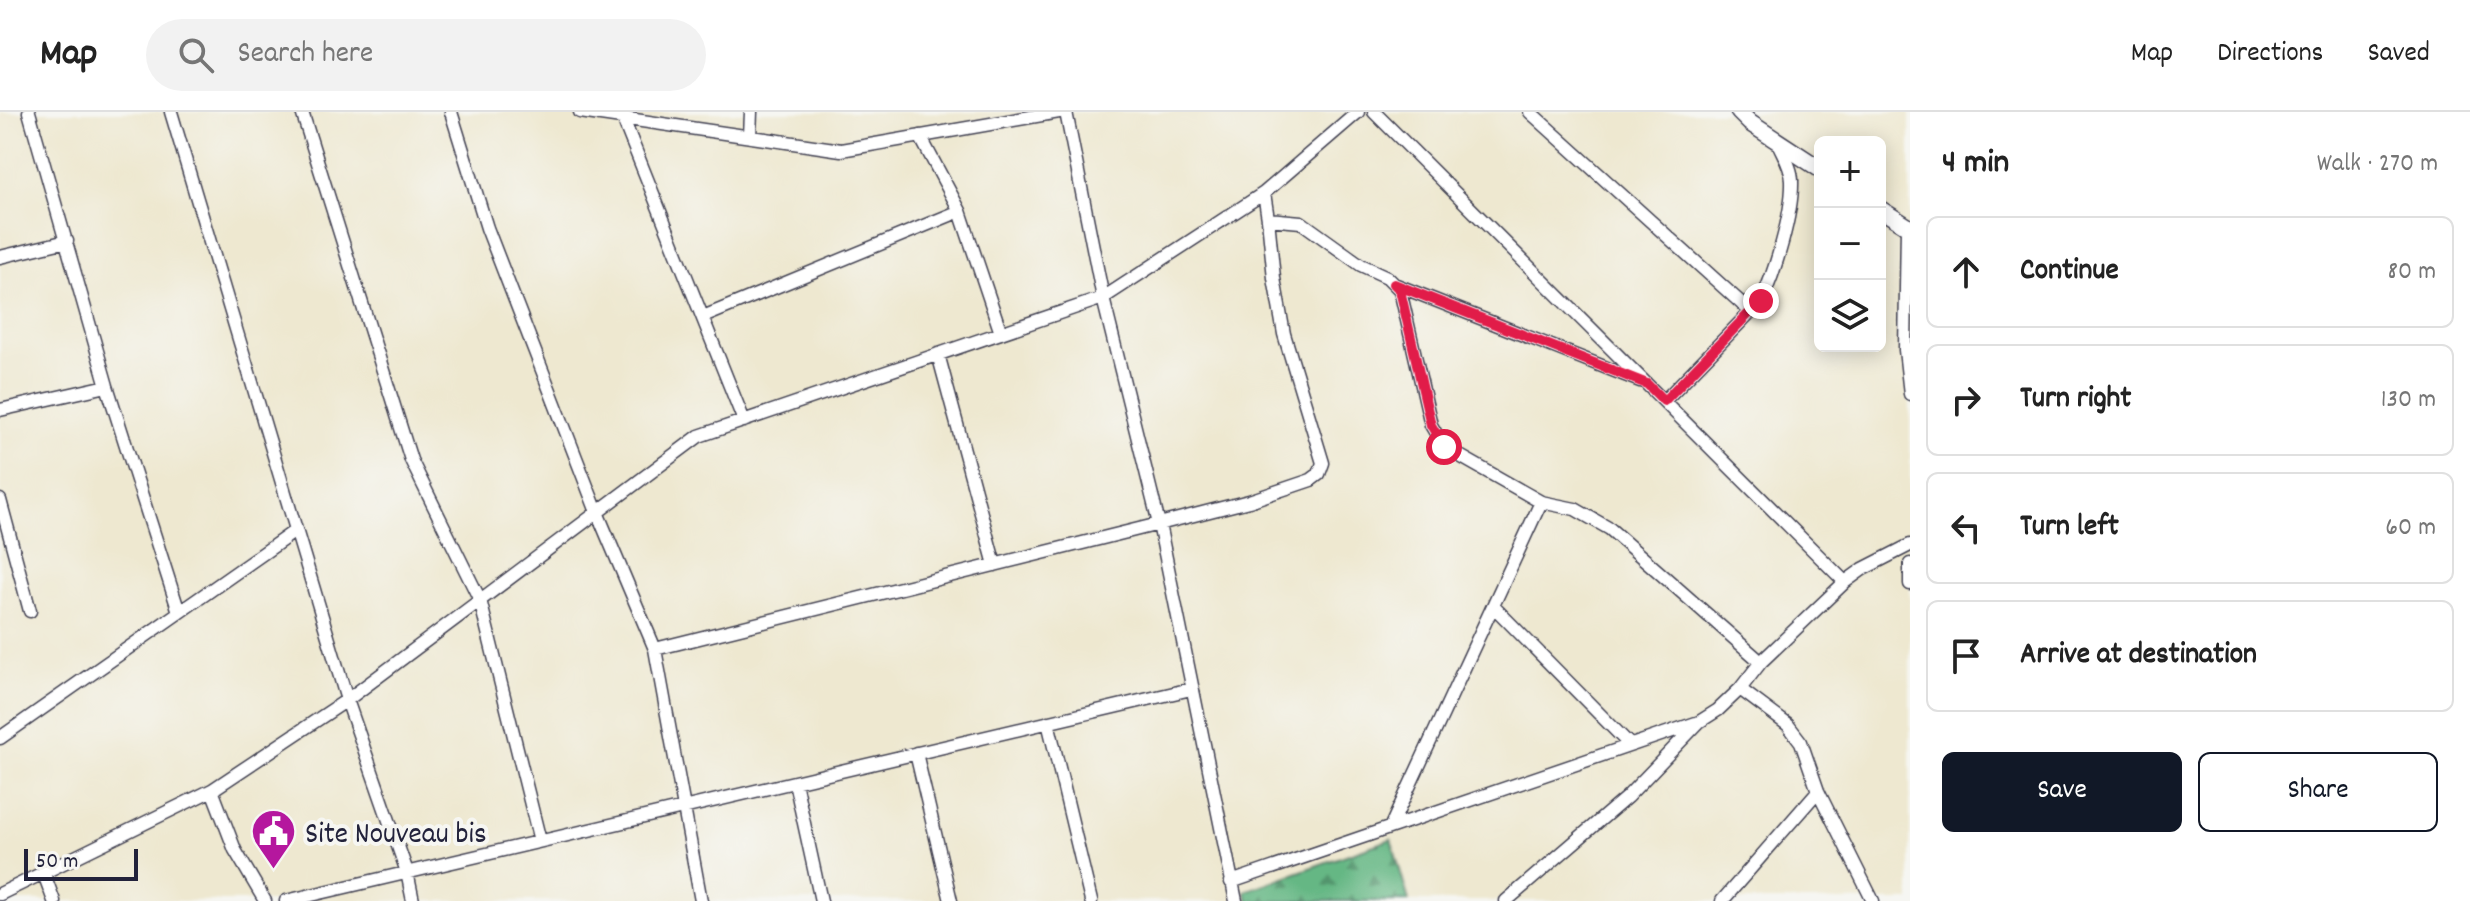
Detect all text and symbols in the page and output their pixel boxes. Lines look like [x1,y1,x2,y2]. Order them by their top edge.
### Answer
search box [146,19,706,91]
text: Map [40,28,98,83]
icon: search [174,33,218,77]
text: Search here [238,34,373,77]
text: Map [2131,35,2173,75]
text: Directions [2217,35,2323,75]
text: Saved [2367,35,2430,75]
map controls [1814,136,1886,352]
button: + [1814,136,1886,208]
text: 4 min [1942,140,2009,189]
text: Walk · 270 m [2317,146,2438,183]
button: − [1814,208,1886,280]
icon: ahead [1944,250,1988,294]
text: Continue [2020,251,2119,294]
text: 80 m [2388,254,2436,291]
button: layers [1814,280,1886,352]
route end [1743,283,1779,319]
icon: right [1944,378,1988,422]
text: Turn right [2020,379,2131,422]
text: 130 m [2381,382,2436,419]
route start [1426,429,1462,465]
icon: left [1944,506,1988,550]
text: Turn left [2020,507,2119,550]
text: 60 m [2385,510,2436,547]
icon: arrive [1944,634,1988,678]
text: Arrive at destination [2020,635,2257,678]
button: Save [1942,752,2182,832]
button: Share [2198,752,2438,832]
public building icon: Site Nouveau bis [250,808,298,871]
place label: Site Nouveau bis [305,815,487,858]
scale bar [24,845,138,881]
text: 50 m [36,847,78,878]

